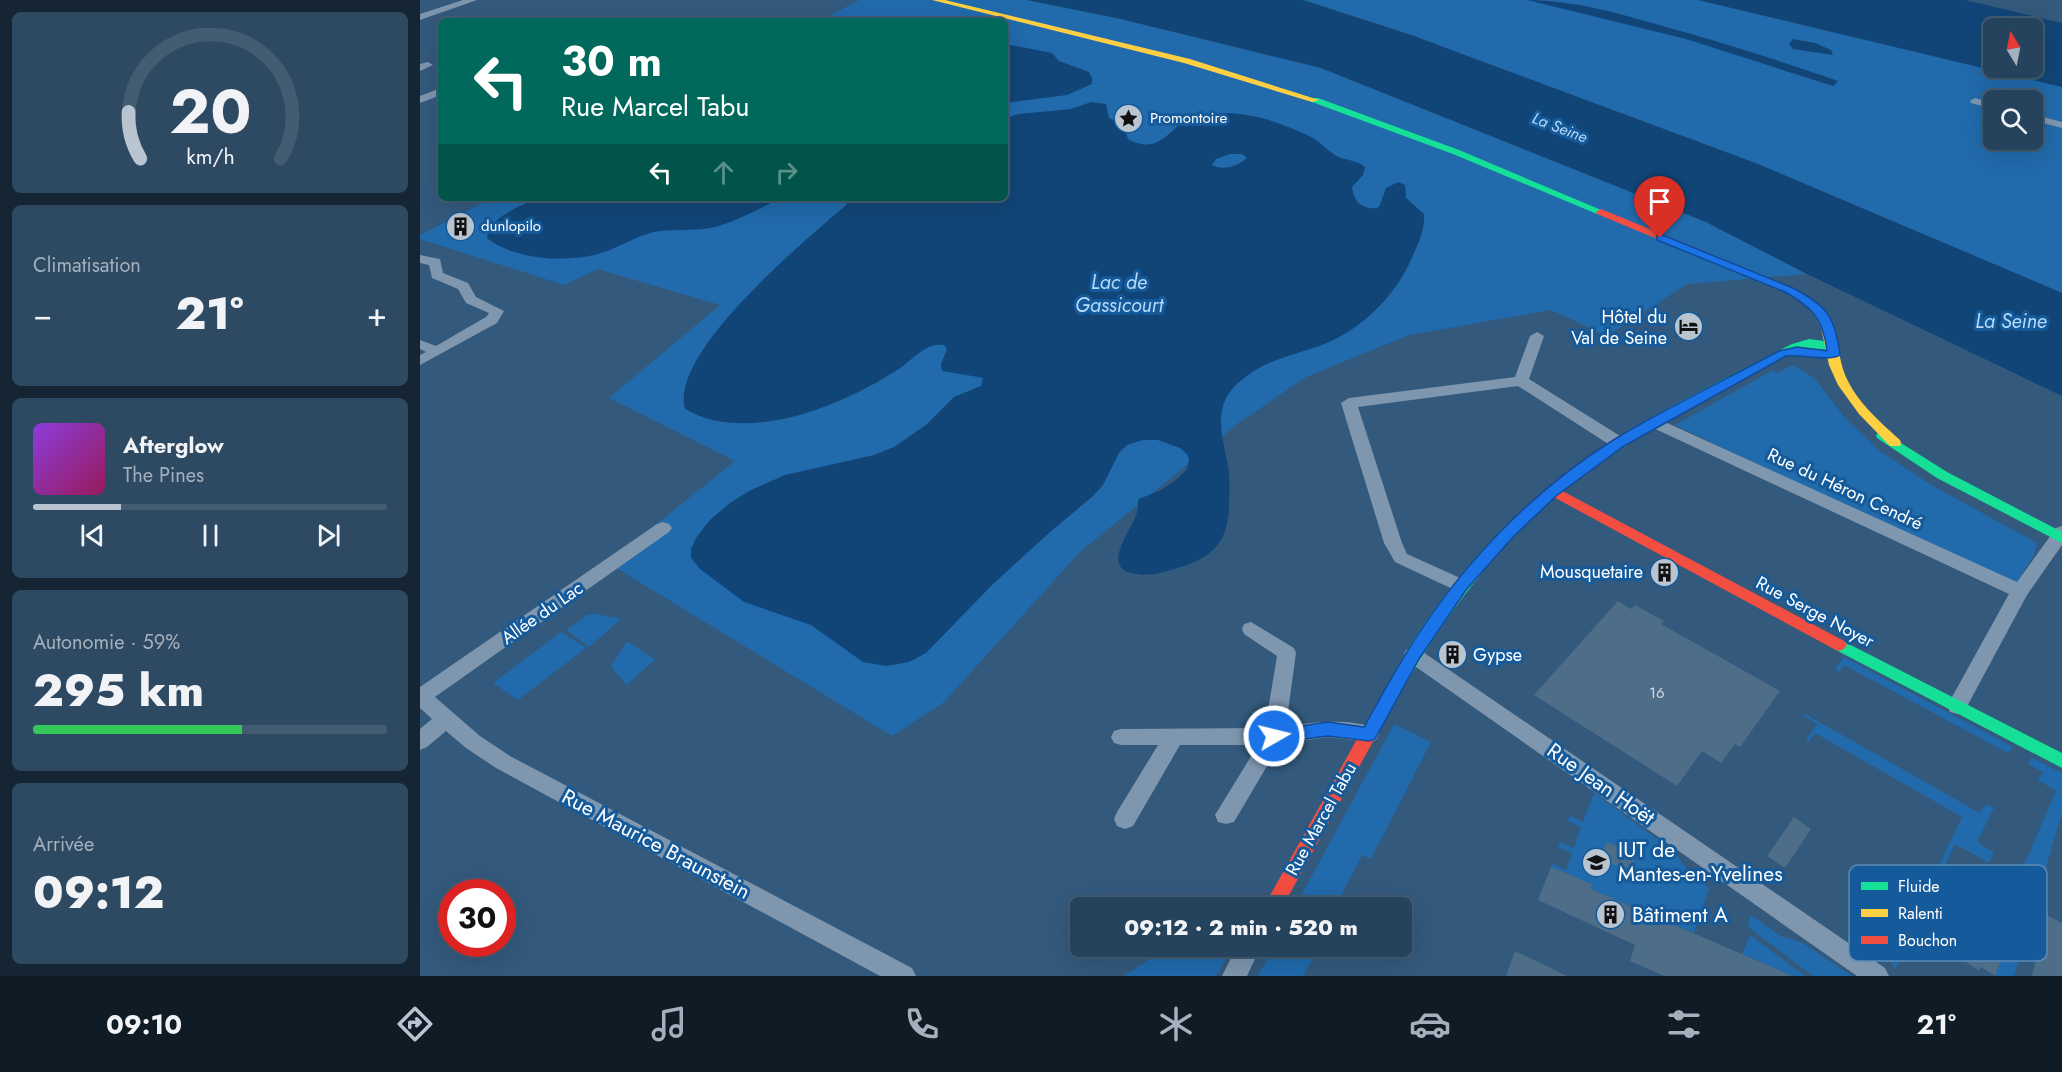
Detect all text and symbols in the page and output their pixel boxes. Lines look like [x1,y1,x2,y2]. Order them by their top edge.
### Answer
north arrow [1983,18,2043,78]
map controls [1983,18,2043,150]
text: 30 m [561,31,662,92]
icon: left [462,42,540,120]
text: 20 [169,67,251,157]
text: Rue Marcel Tabu [561,87,750,126]
button: search [1983,90,2043,150]
place icon: Promontoire [1113,102,1145,134]
water label: La Seine [1529,106,1591,148]
place label: Promontoire [1150,107,1227,129]
text: km/h [186,142,234,173]
icon: left [644,156,677,189]
icon: ahead [707,156,740,189]
icon: right [770,156,803,189]
pin [1634,176,1685,238]
icon: arrive [1643,185,1676,218]
building icon: dunlopilo [444,210,476,242]
place label: dunlopilo [481,215,541,237]
text: Climatisation [33,251,141,280]
water label: Lac de Gassicourt [1075,268,1164,320]
text: 21° [176,281,244,346]
text: − [33,291,52,338]
text: + [367,291,387,338]
place label: Hôtel du Val de Seine [1571,304,1667,351]
water label: La Seine [1975,307,2047,336]
hotel icon: Hôtel du Val de Seine [1672,311,1704,343]
text: Afterglow [123,429,224,461]
street label: Rue du Héron Cendré [1763,442,1927,536]
text: The Pines [123,461,204,490]
icon: previous [76,519,109,552]
icon: pause [194,519,227,552]
icon: next [312,519,345,552]
building icon: Mousquetaire [1648,556,1680,588]
place label: Mousquetaire [1540,559,1643,585]
street label: Rue Serge Noyer [1751,570,1880,655]
street label: Allée du Lac [496,575,588,651]
text: Autonomie · 59% [33,628,180,657]
building icon: Gypse [1436,639,1468,671]
place label: Gypse [1473,642,1522,668]
text: 295 km [33,658,204,723]
house number: 16 [1649,682,1665,704]
position arrow [1242,704,1306,768]
street label: Rue Jean Hoët [1541,736,1661,832]
street label: Rue Marcel Tabu [1279,758,1363,880]
street label: Rue Maurice Braunstein [556,782,756,906]
text: Arrivée [33,830,94,859]
place label: IUT de Mantes-en-Yvelines [1618,835,1783,889]
school or university icon: IUT de Mantes-en-Yvelines [1581,846,1613,878]
text: 09:12 [33,860,164,925]
legend [1849,865,2047,961]
text: Fluide [1898,875,1940,898]
speed limit sign: 30 [438,879,516,957]
building icon: Bâtiment A [1595,899,1627,931]
place label: Bâtiment A [1632,900,1728,930]
text: Ralenti [1898,902,1943,925]
text: 09:12 · 2 min · 520 m [1124,911,1358,943]
text: Bouchon [1898,929,1957,952]
icon: directions [394,1003,436,1045]
icon: music [648,1003,690,1045]
icon: phone [901,1003,943,1045]
icon: climate [1155,1003,1197,1045]
icon: car [1409,1003,1451,1045]
icon: filters [1663,1003,1705,1045]
text: 09:10 [106,1005,182,1044]
text: 21° [1917,1005,1956,1044]

